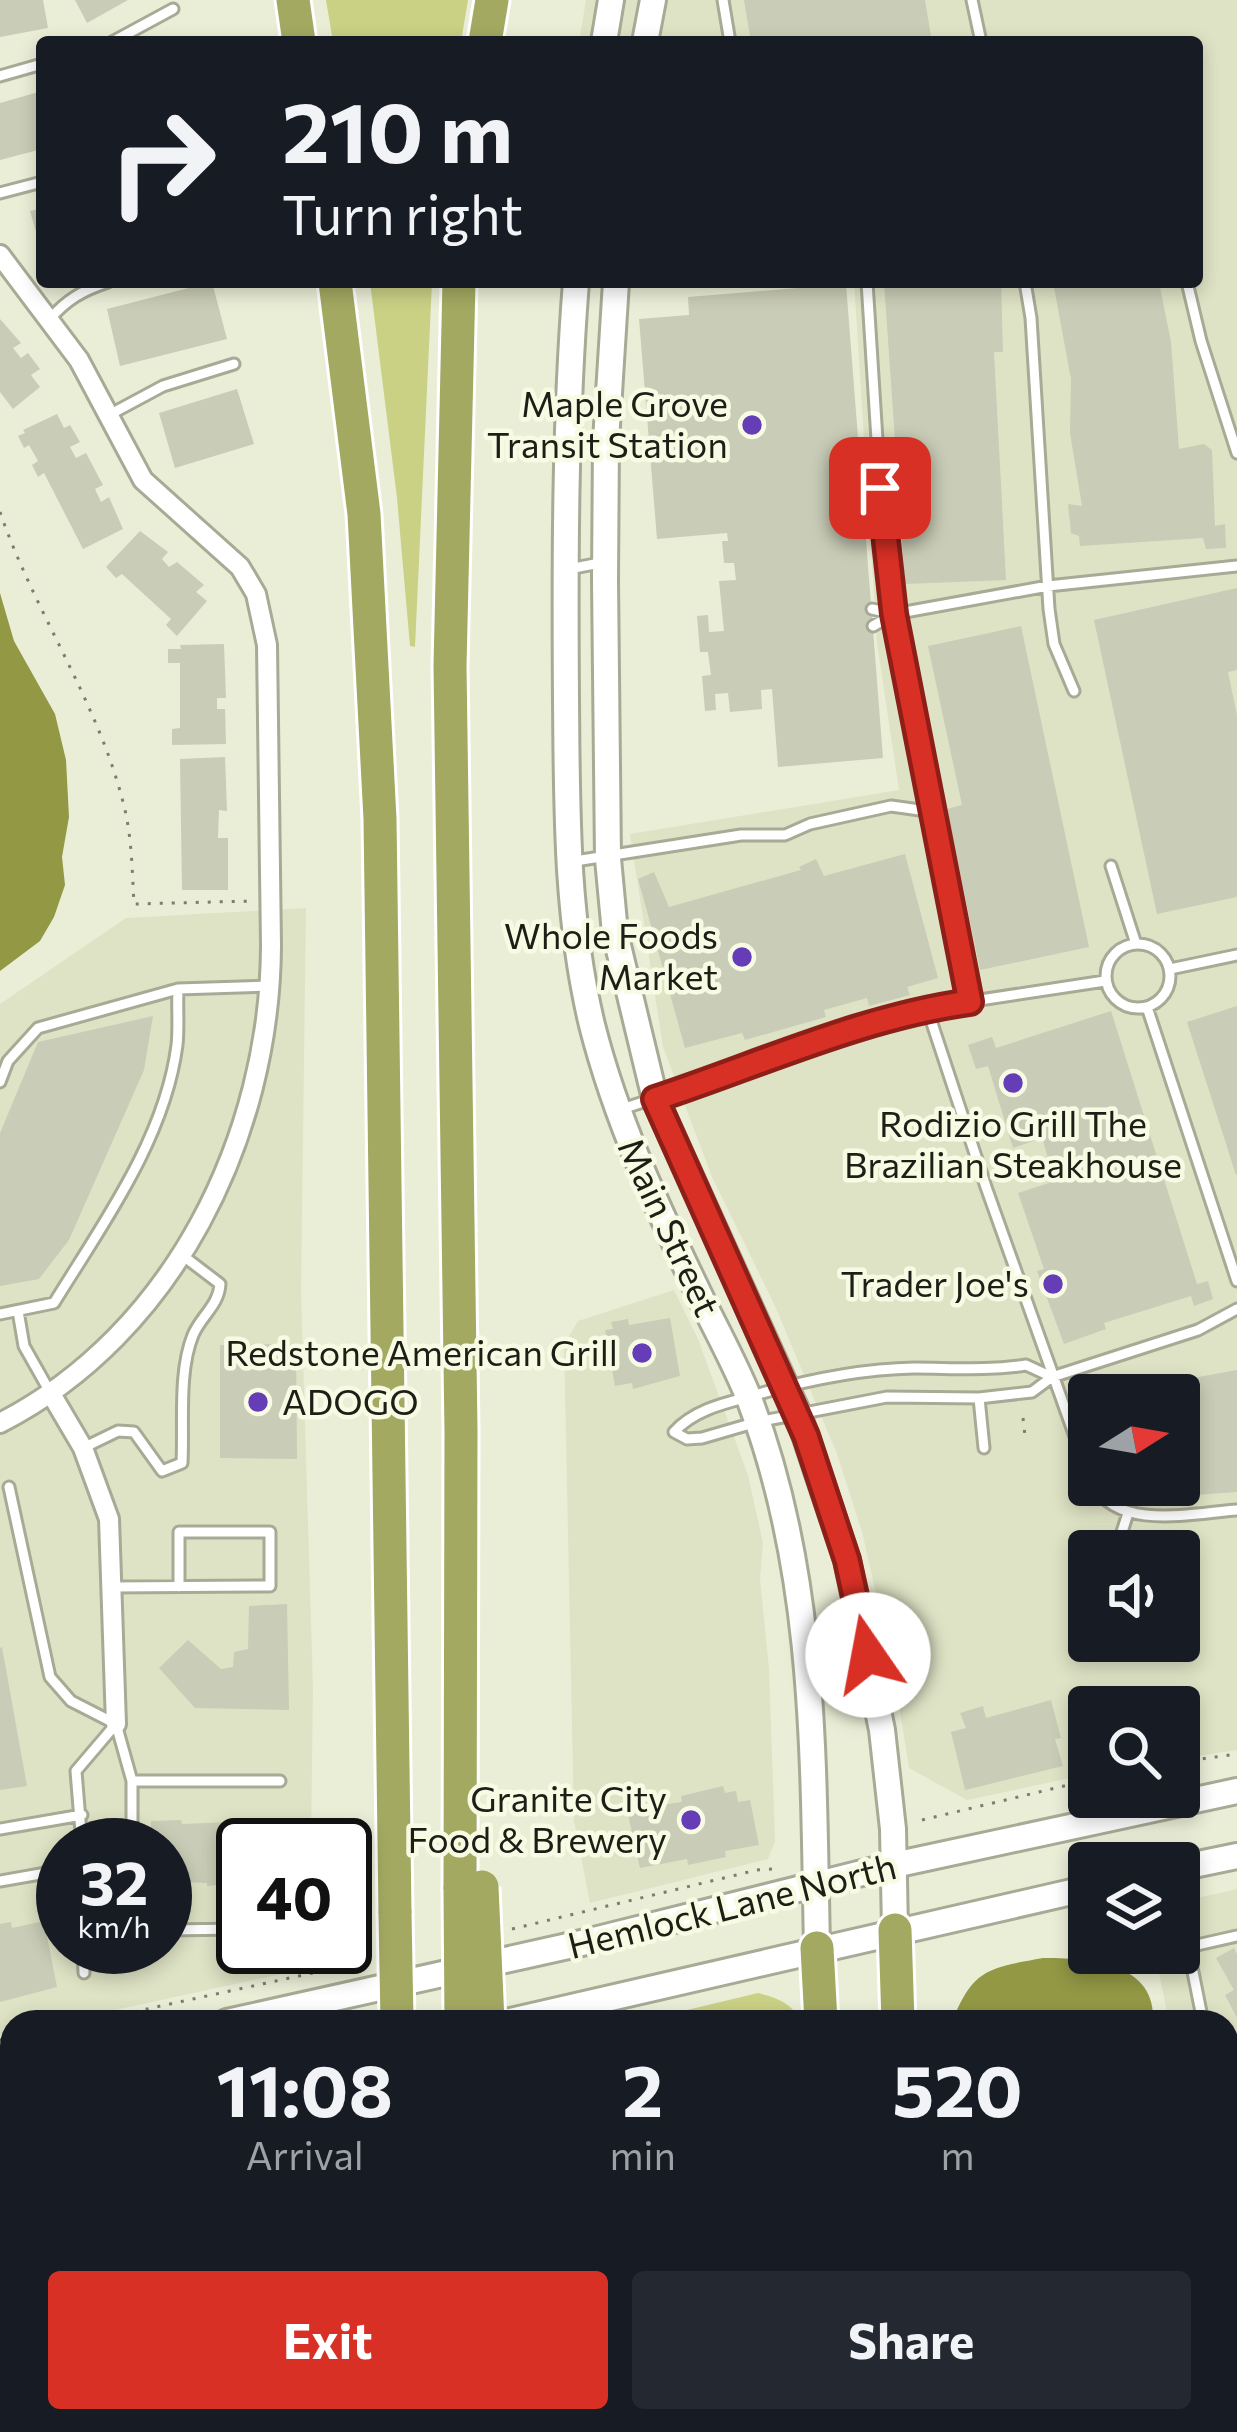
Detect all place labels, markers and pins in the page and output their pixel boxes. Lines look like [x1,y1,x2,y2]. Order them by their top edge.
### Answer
place label: Maple Grove Transit Station [487,380,728,465]
marker: Maple Grove Transit Station [739,412,765,438]
pin [829,437,931,539]
place label: Whole Foods Market [504,912,718,997]
marker: Whole Foods Market [729,944,755,970]
marker: Rodizio Grill The Brazilian Steakhouse [1000,1070,1026,1096]
place label: Rodizio Grill The Brazilian Steakhouse [844,1100,1182,1185]
place label: Trader Joe's [840,1260,1029,1304]
marker: Trader Joe's [1040,1271,1066,1297]
place label: Redstone American Grill [225,1329,618,1373]
marker: Redstone American Grill [629,1340,655,1366]
place label: ADOGO [282,1378,419,1422]
marker: ADOGO [245,1389,271,1415]
place label: Granite City Food & Brewery [407,1775,667,1860]
marker: Granite City Food & Brewery [678,1807,704,1833]

